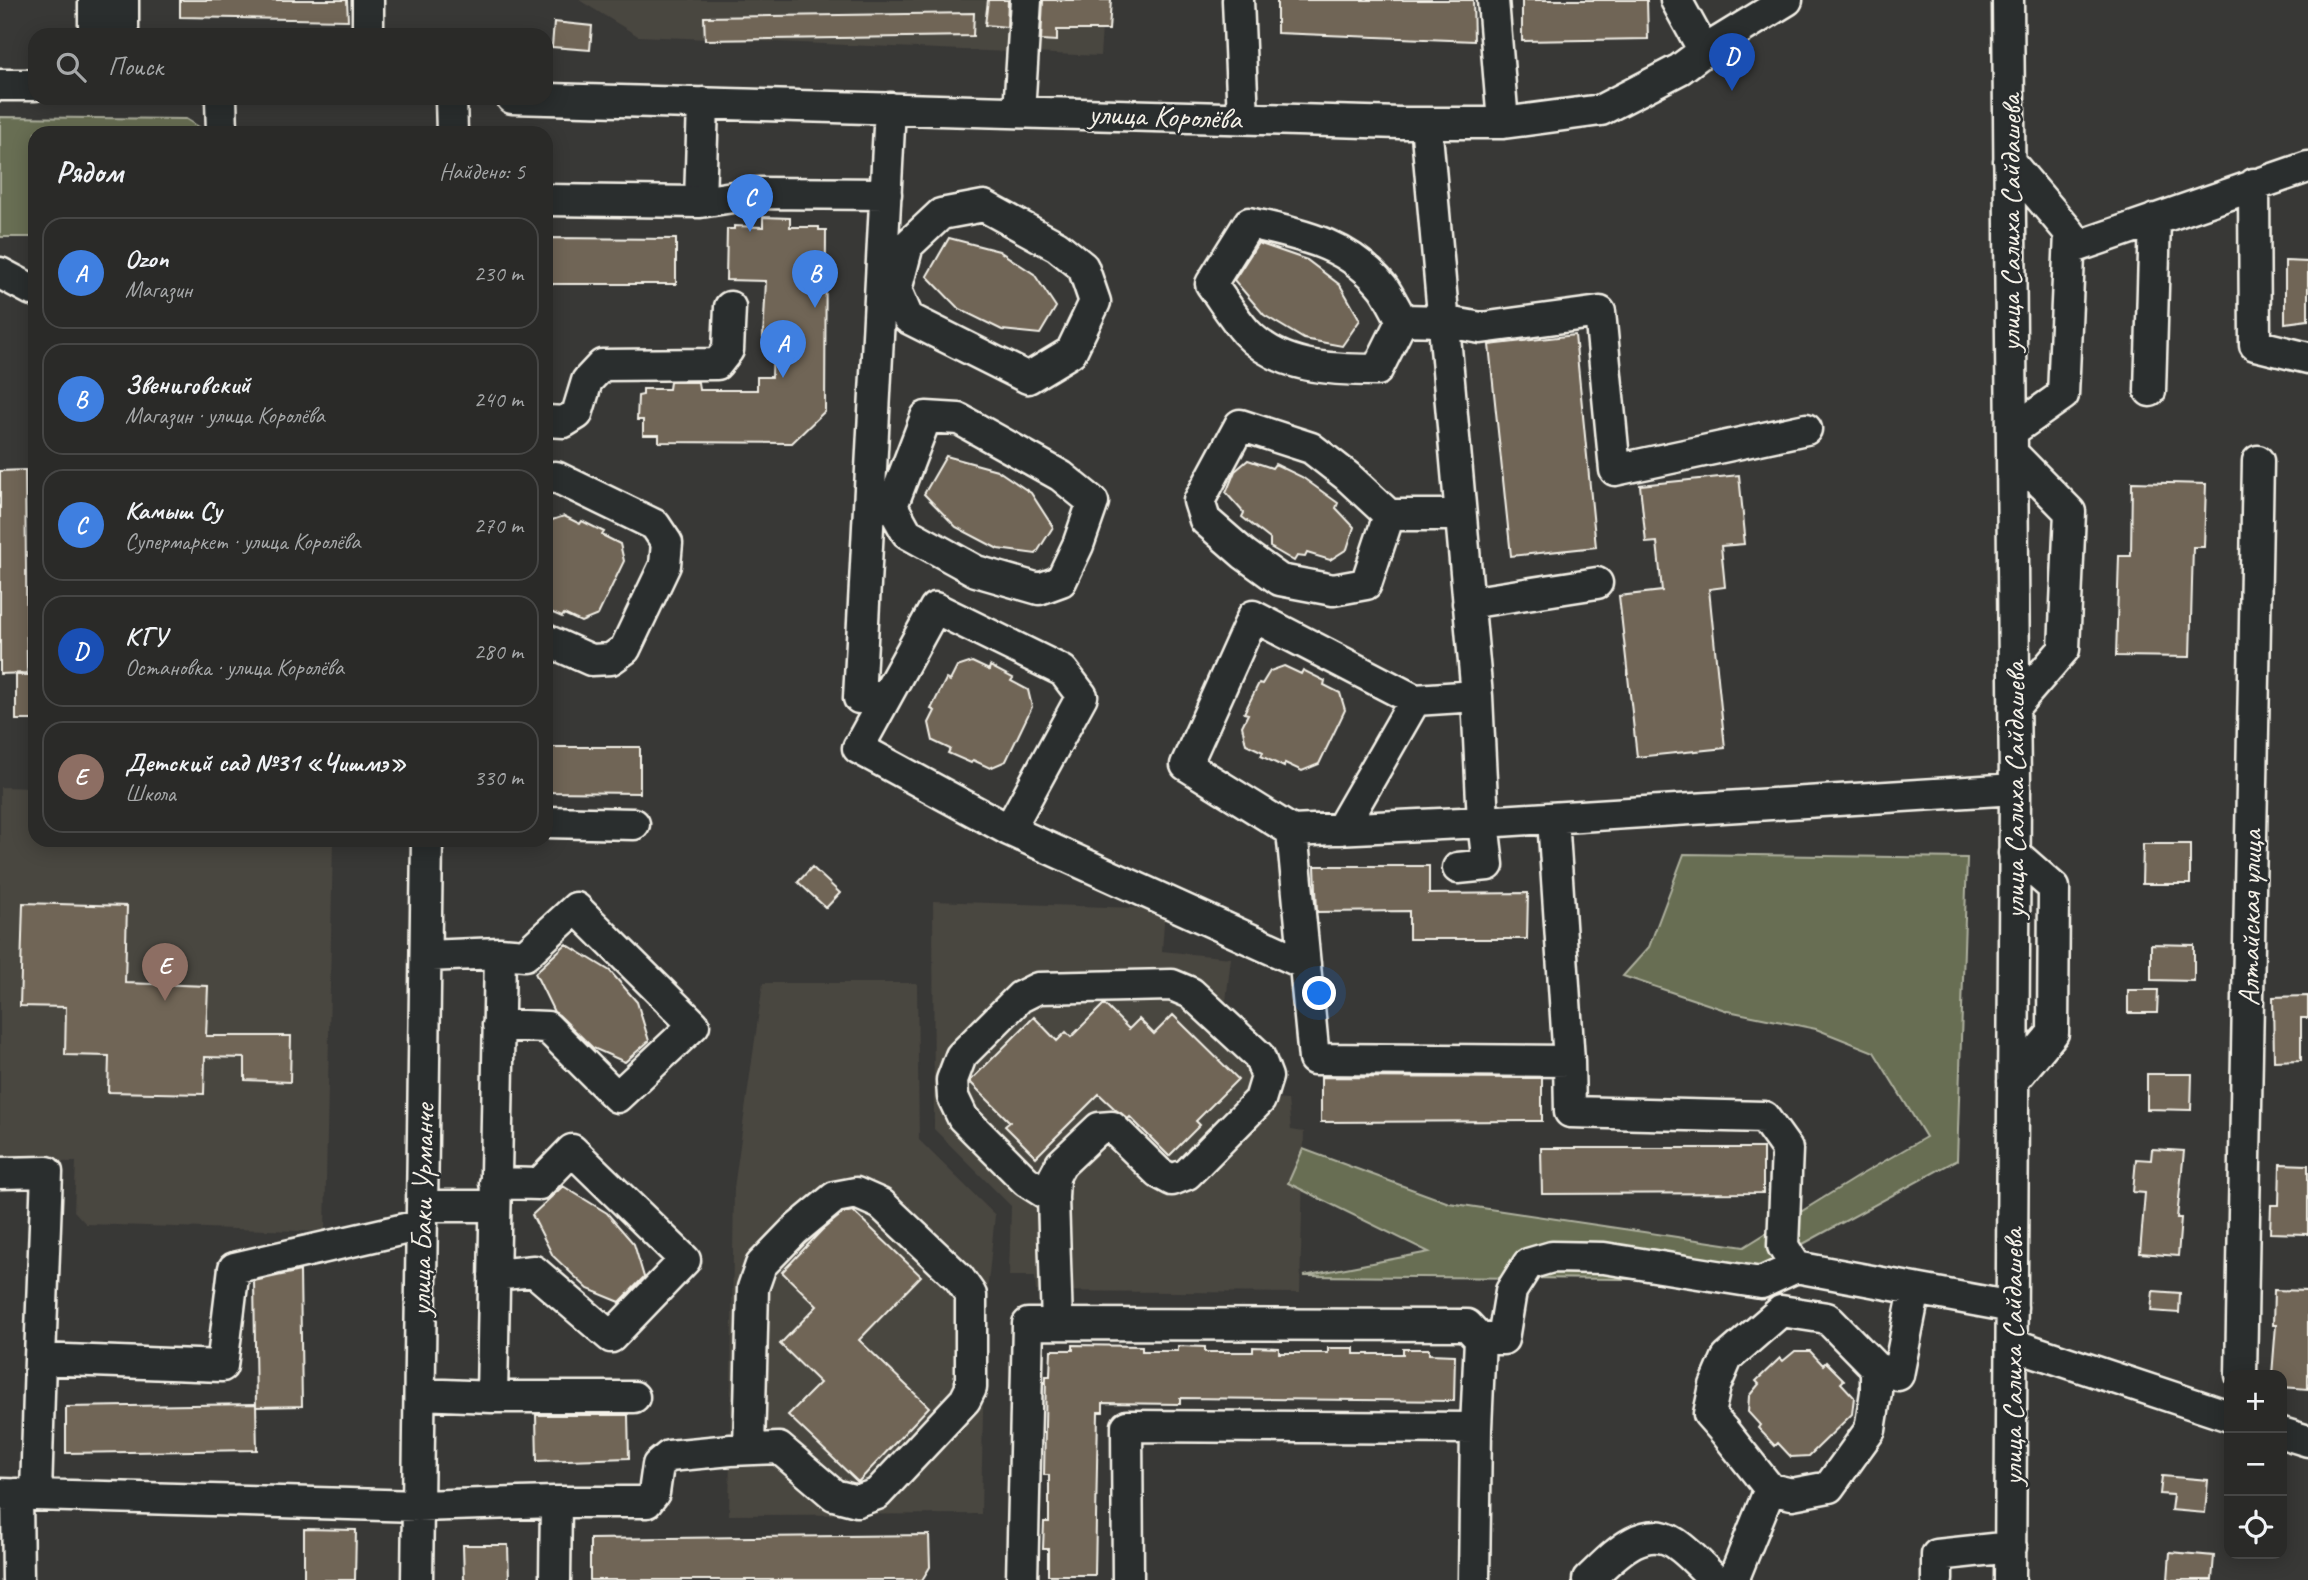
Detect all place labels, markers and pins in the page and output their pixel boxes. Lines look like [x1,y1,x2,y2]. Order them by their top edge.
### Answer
pin: D [1709,33,1755,91]
pin: C [727,174,773,232]
pin: B [792,250,838,308]
pin: A [760,320,806,378]
pin: E [142,943,188,1001]

